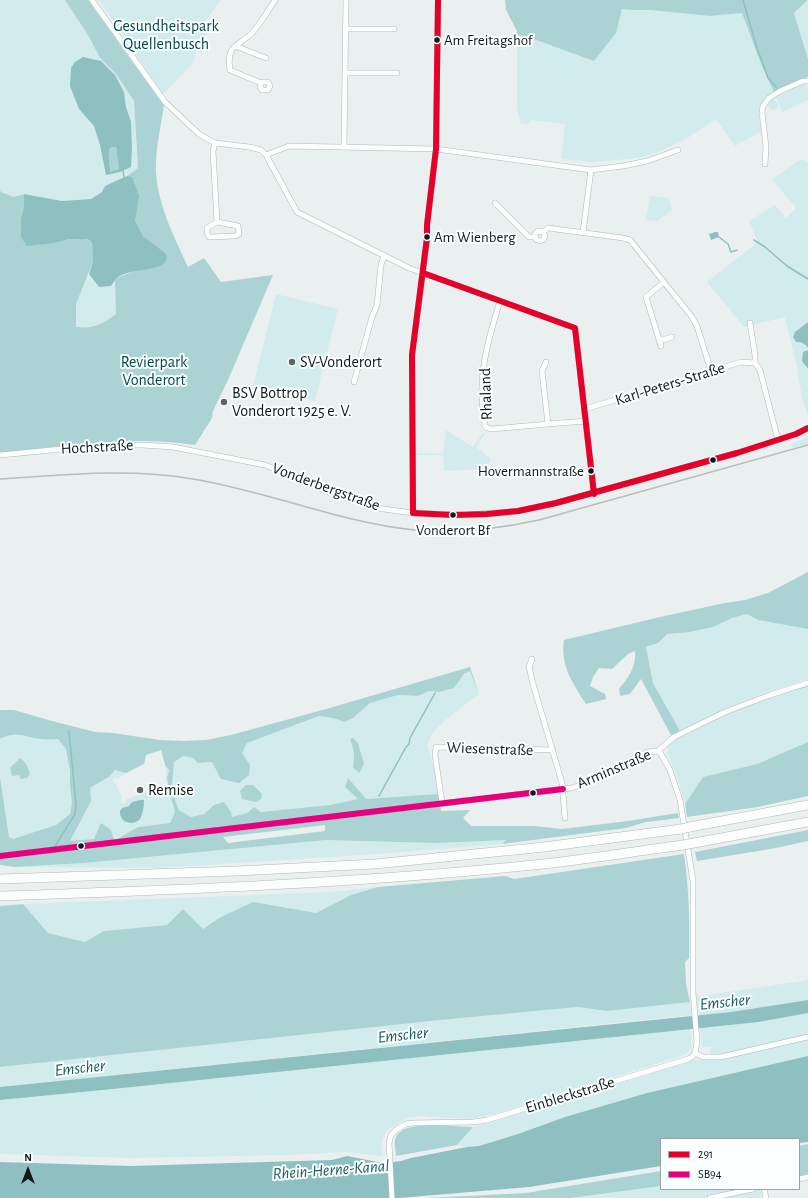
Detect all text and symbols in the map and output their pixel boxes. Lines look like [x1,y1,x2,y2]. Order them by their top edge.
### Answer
park label: Gesundheitspark Quellenbusch [113,16,219,54]
place label: Am Freitagshof [444,31,532,49]
marker: Am Freitagshof [432,35,442,45]
place label: Am Wienberg [434,228,515,246]
marker: Am Wienberg [422,232,432,242]
park label: Revierpark Vonderort [121,352,187,390]
place label: SV-Vonderort [300,352,382,372]
marker: SV-Vonderort [287,357,297,367]
street label: Karl-Peters-Straße [613,358,727,410]
street label: Rhaland [475,368,497,420]
place label: BSV Bottrop Vonderort 1925 e. V. [232,383,352,421]
marker: BSV Bottrop Vonderort 1925 e. V. [219,397,229,407]
street label: Hochstraße [60,436,134,458]
unlabelled marker [708,455,718,465]
street label: Vonderbergstraße [269,459,383,515]
place label: Hovermannstraße [478,462,584,480]
marker: Hovermannstraße [586,466,596,476]
marker: Vonderort Bf [448,510,458,520]
place label: Vonderort Bf [416,521,490,539]
street label: Wiesenstraße [446,738,534,760]
street label: Arminstraße [574,745,654,793]
place label: Remise [148,780,194,800]
marker: Remise [135,785,145,795]
unlabelled marker [528,788,538,798]
unlabelled marker [76,841,86,851]
water label: Emscher [699,989,751,1015]
water label: Emscher [377,1022,429,1048]
water label: Emscher [54,1055,106,1081]
street label: Einbleckstraße [523,1072,617,1118]
legend [660,1138,800,1190]
text: 291 [698,1148,713,1160]
north arrow [8,1150,48,1190]
text: N [24,1152,32,1163]
water label: Rhein-Herne-Kanal [272,1156,390,1184]
text: SB94 [698,1168,722,1180]

